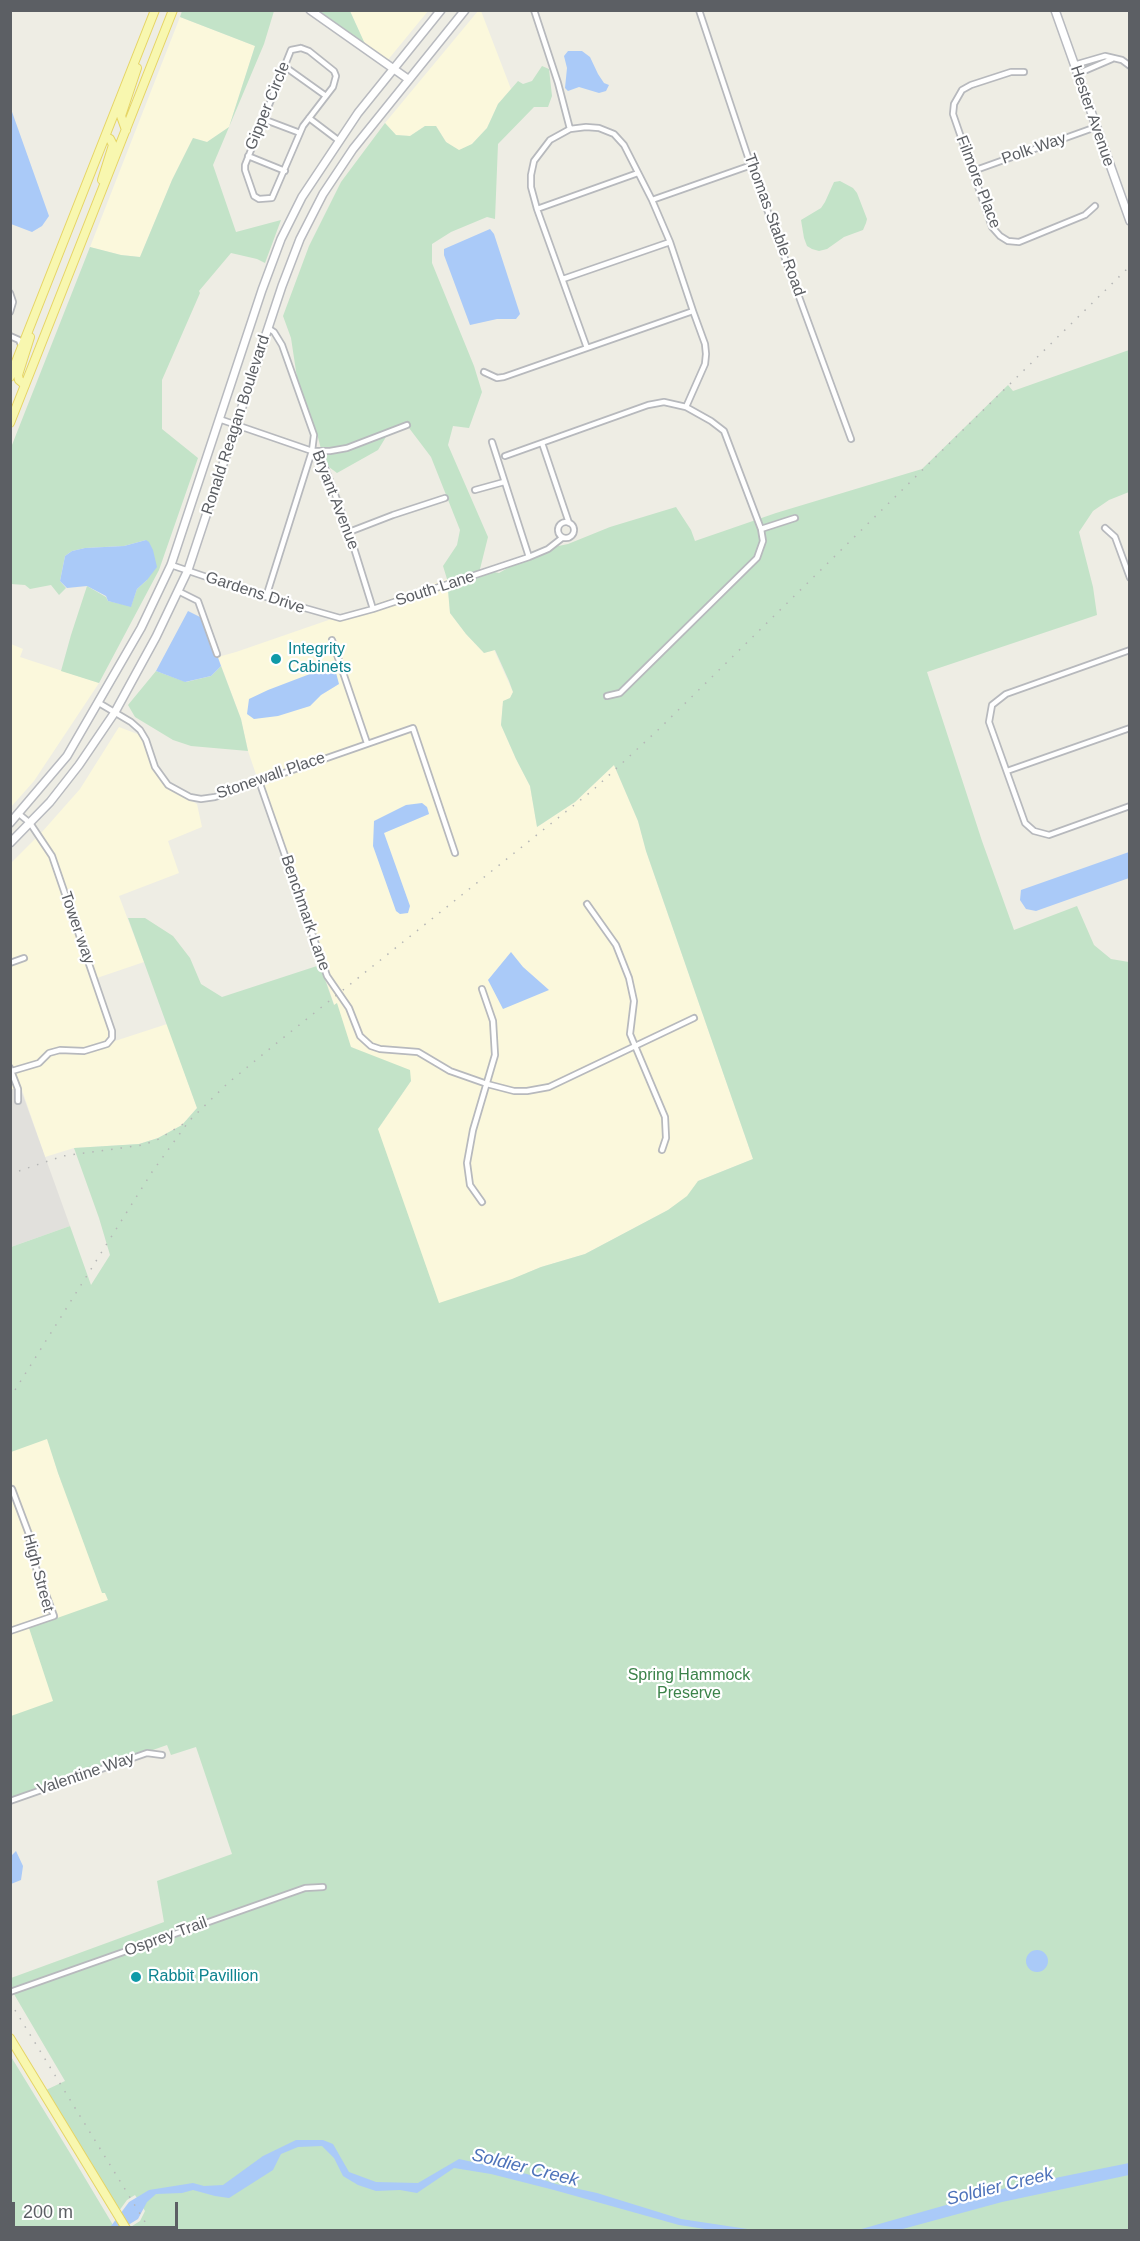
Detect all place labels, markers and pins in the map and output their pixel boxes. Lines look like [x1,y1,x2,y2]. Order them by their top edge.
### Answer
place label: Integrity Cabinets [288,640,351,678]
marker: Integrity Cabinets [269,652,283,666]
place label: Rabbit Pavillion [148,1967,258,1987]
marker: Rabbit Pavillion [129,1970,143,1984]

